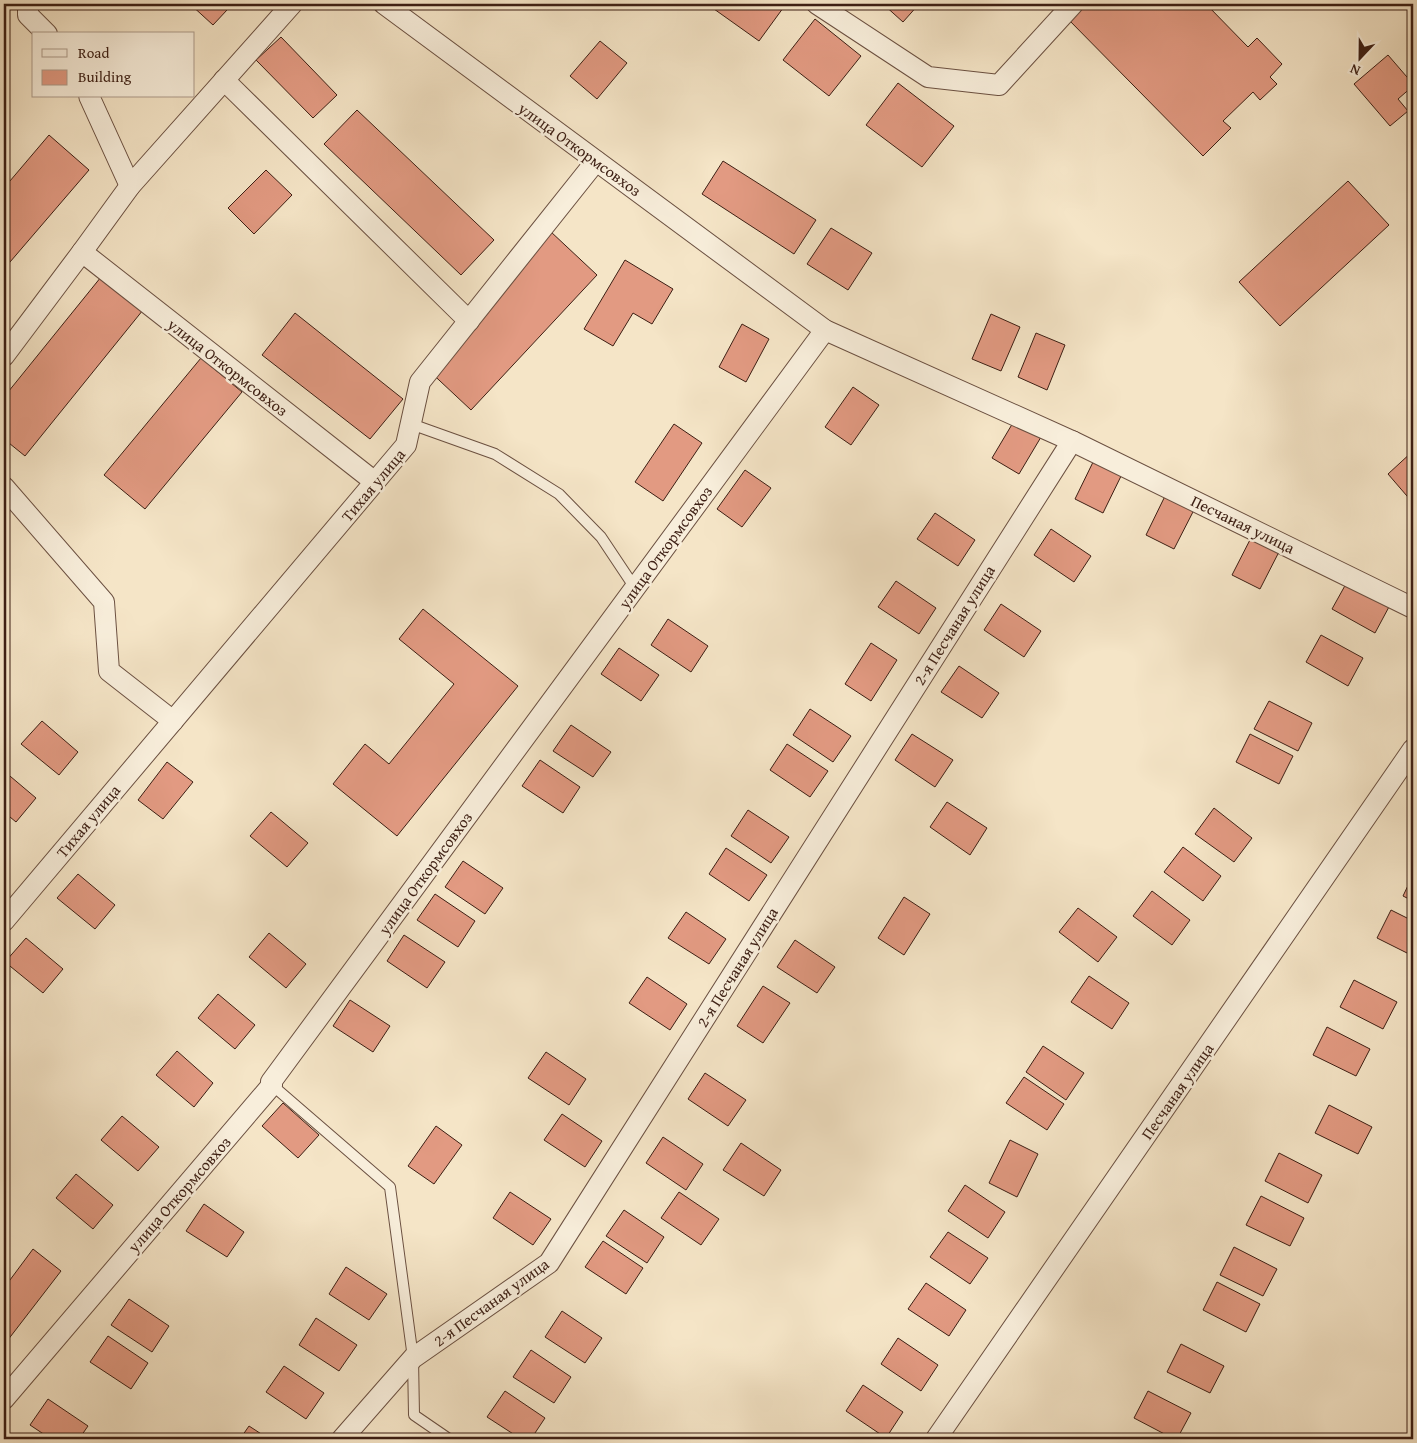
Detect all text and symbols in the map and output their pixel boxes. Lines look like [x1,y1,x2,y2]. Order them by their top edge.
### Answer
legend [32,32,195,98]
north arrow [1334,32,1384,82]
text: Road [78,42,109,63]
text: N [1346,59,1363,81]
text: Building [78,66,132,87]
street label: улица Откормсовхоз [513,95,647,202]
street label: улица Откормсовхоз [162,312,293,422]
street label: Тихая улица [335,443,411,527]
street label: улица Откормсовхоз [611,480,718,614]
street label: Песчаная улица [1187,488,1299,560]
street label: 2-я Песчаная улица [907,560,1001,690]
street label: Тихая улица [50,779,126,863]
street label: улица Откормсовхоз [371,806,478,940]
street label: 2-я Песчаная улица [690,902,784,1032]
street label: Песчаная улица [1135,1038,1219,1144]
street label: улица Откормсовхоз [121,1131,236,1258]
street label: 2-я Песчаная улица [428,1252,554,1352]

